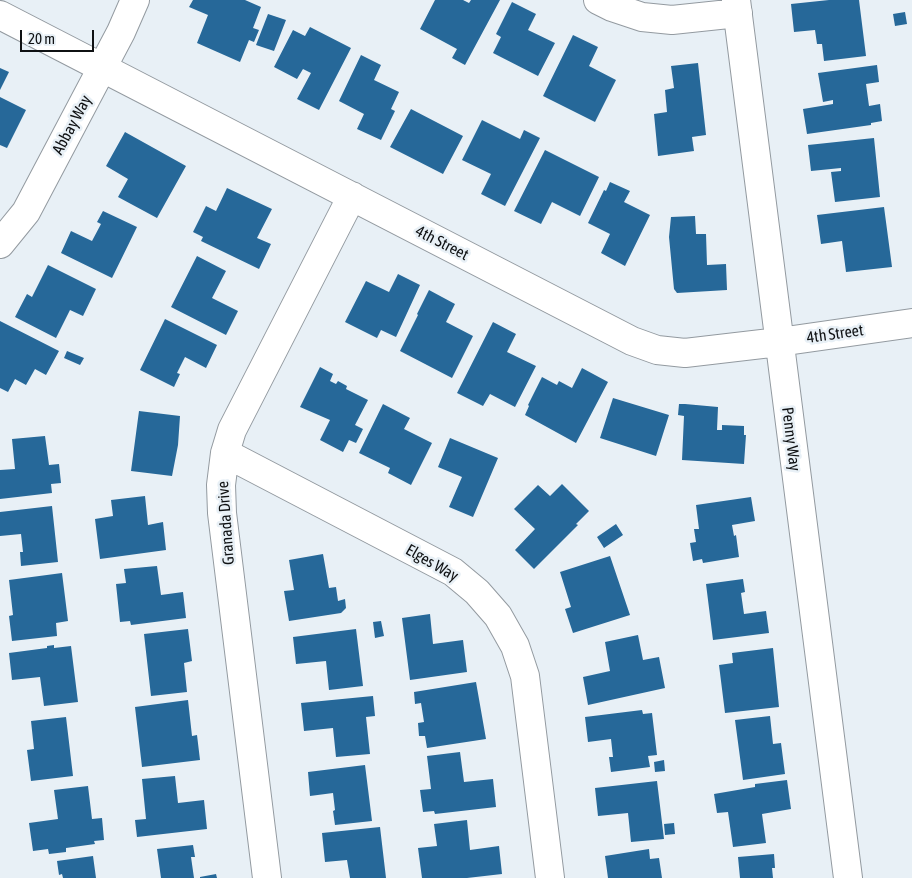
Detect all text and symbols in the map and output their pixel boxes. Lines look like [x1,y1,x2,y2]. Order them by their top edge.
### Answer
scale bar [22,20,96,52]
text: 20 m [28,30,55,47]
street label: Abbay Way [48,92,96,158]
street label: 4th Street [412,221,472,265]
street label: 4th Street [805,321,865,347]
street label: Penny Way [778,406,804,472]
street label: Granada Drive [214,481,238,565]
street label: Elges Way [402,540,462,586]

